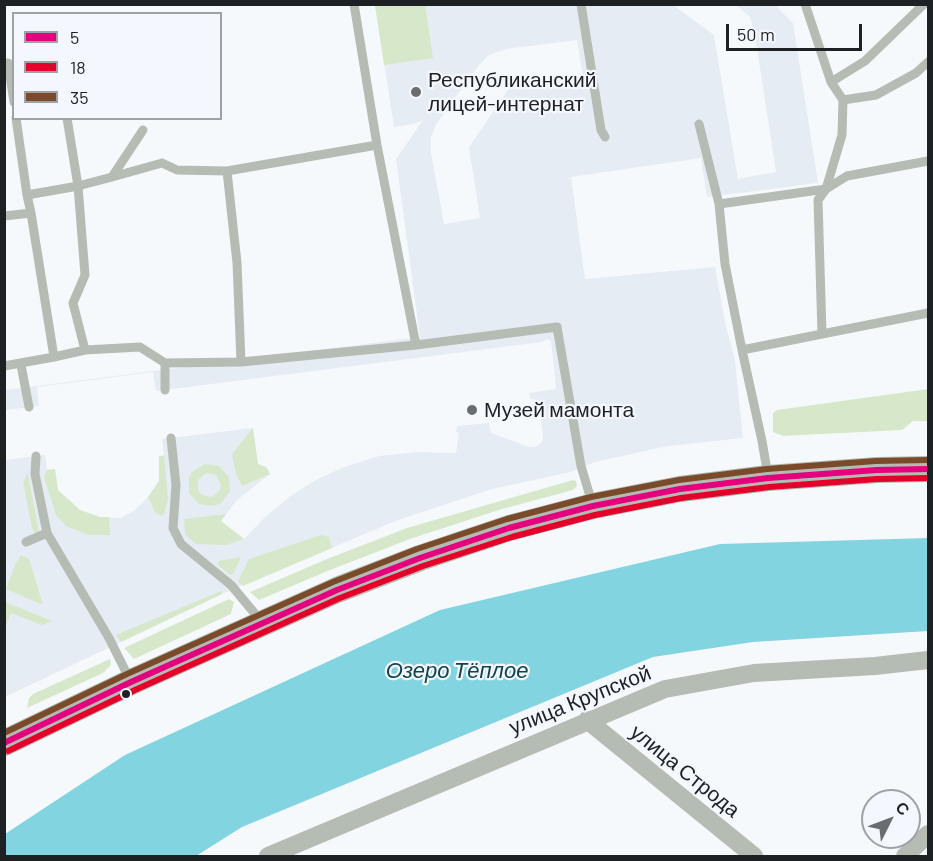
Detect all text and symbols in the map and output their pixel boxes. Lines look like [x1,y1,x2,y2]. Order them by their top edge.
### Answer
legend [12,12,222,120]
scale bar [729,12,866,50]
text: 50 m [737,23,775,45]
text: 5 [70,26,79,48]
text: 18 [70,56,86,78]
place label: Республиканский лицей-интернат [428,67,597,117]
marker: Республиканский лицей-интернат [409,85,423,99]
text: 35 [70,86,89,108]
place label: Музей мамонта [484,397,634,423]
marker: Музей мамонта [465,403,479,417]
water label: Озеро Тёплое [386,658,528,684]
street label: улица Крупской [505,660,655,740]
unlabelled marker [120,688,132,700]
street label: улица Строда [625,719,745,823]
north arrow [861,789,921,849]
text: С [892,797,914,819]

